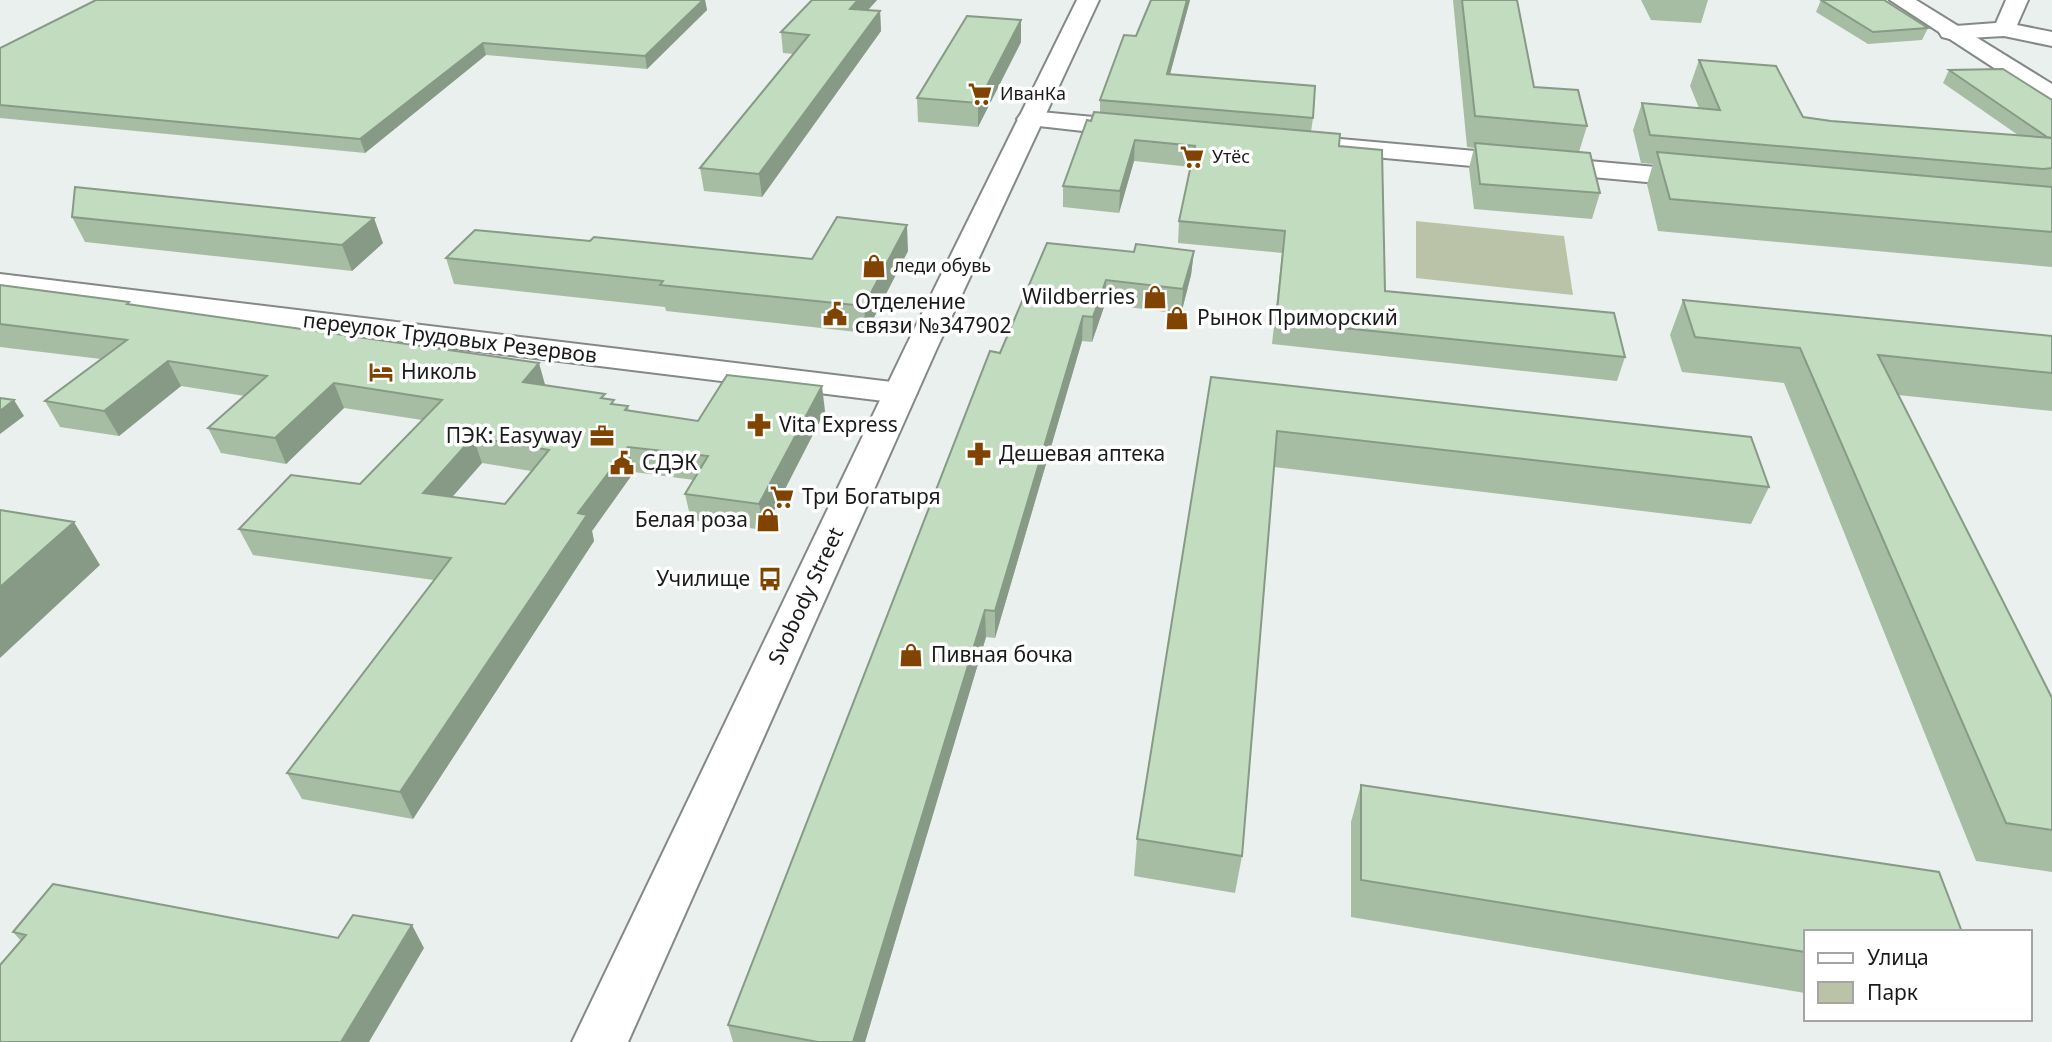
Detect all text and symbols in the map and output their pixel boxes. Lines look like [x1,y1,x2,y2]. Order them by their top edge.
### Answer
supermarket icon: ИванКа [966,80,994,108]
place label: ИванКа [1000,81,1066,105]
supermarket icon: Утёс [1178,143,1206,171]
place label: Утёс [1212,144,1250,168]
shop icon: леди обувь [860,252,888,280]
place label: леди обувь [894,253,991,277]
place label: Wildberries [1022,282,1135,310]
shop icon: Wildberries [1141,283,1169,311]
place label: Отделение связи №347902 [855,287,1012,339]
public building icon: Отделение связи №347902 [821,300,849,328]
place label: Рынок Приморский [1197,303,1398,331]
shop icon: Рынок Приморский [1163,304,1191,332]
street label: переулок Трудовых Резервов [302,305,599,369]
place label: Николь [401,357,477,385]
hotel icon: Николь [367,358,395,386]
place label: Vita Express [779,410,898,438]
pharmacy icon: Vita Express [745,411,773,439]
place label: ПЭК: Easyway [446,421,582,449]
office icon: ПЭК: Easyway [588,422,616,450]
place label: Дешевая аптека [999,439,1165,467]
pharmacy icon: Дешевая аптека [965,440,993,468]
place label: СДЭК [642,448,697,476]
public building icon: СДЭК [608,449,636,477]
place label: Три Богатыря [802,482,941,510]
supermarket icon: Три Богатыря [768,483,796,511]
place label: Белая роза [635,505,748,533]
shop icon: Белая роза [754,506,782,534]
street label: Svobody Street [761,522,849,669]
place label: Училище [656,564,750,592]
bus stop icon: Училище [756,565,784,593]
place label: Пивная бочка [931,640,1073,668]
shop icon: Пивная бочка [897,641,925,669]
legend [1804,930,2031,1021]
text: Улица [1867,943,1929,971]
text: Парк [1867,978,1918,1006]

